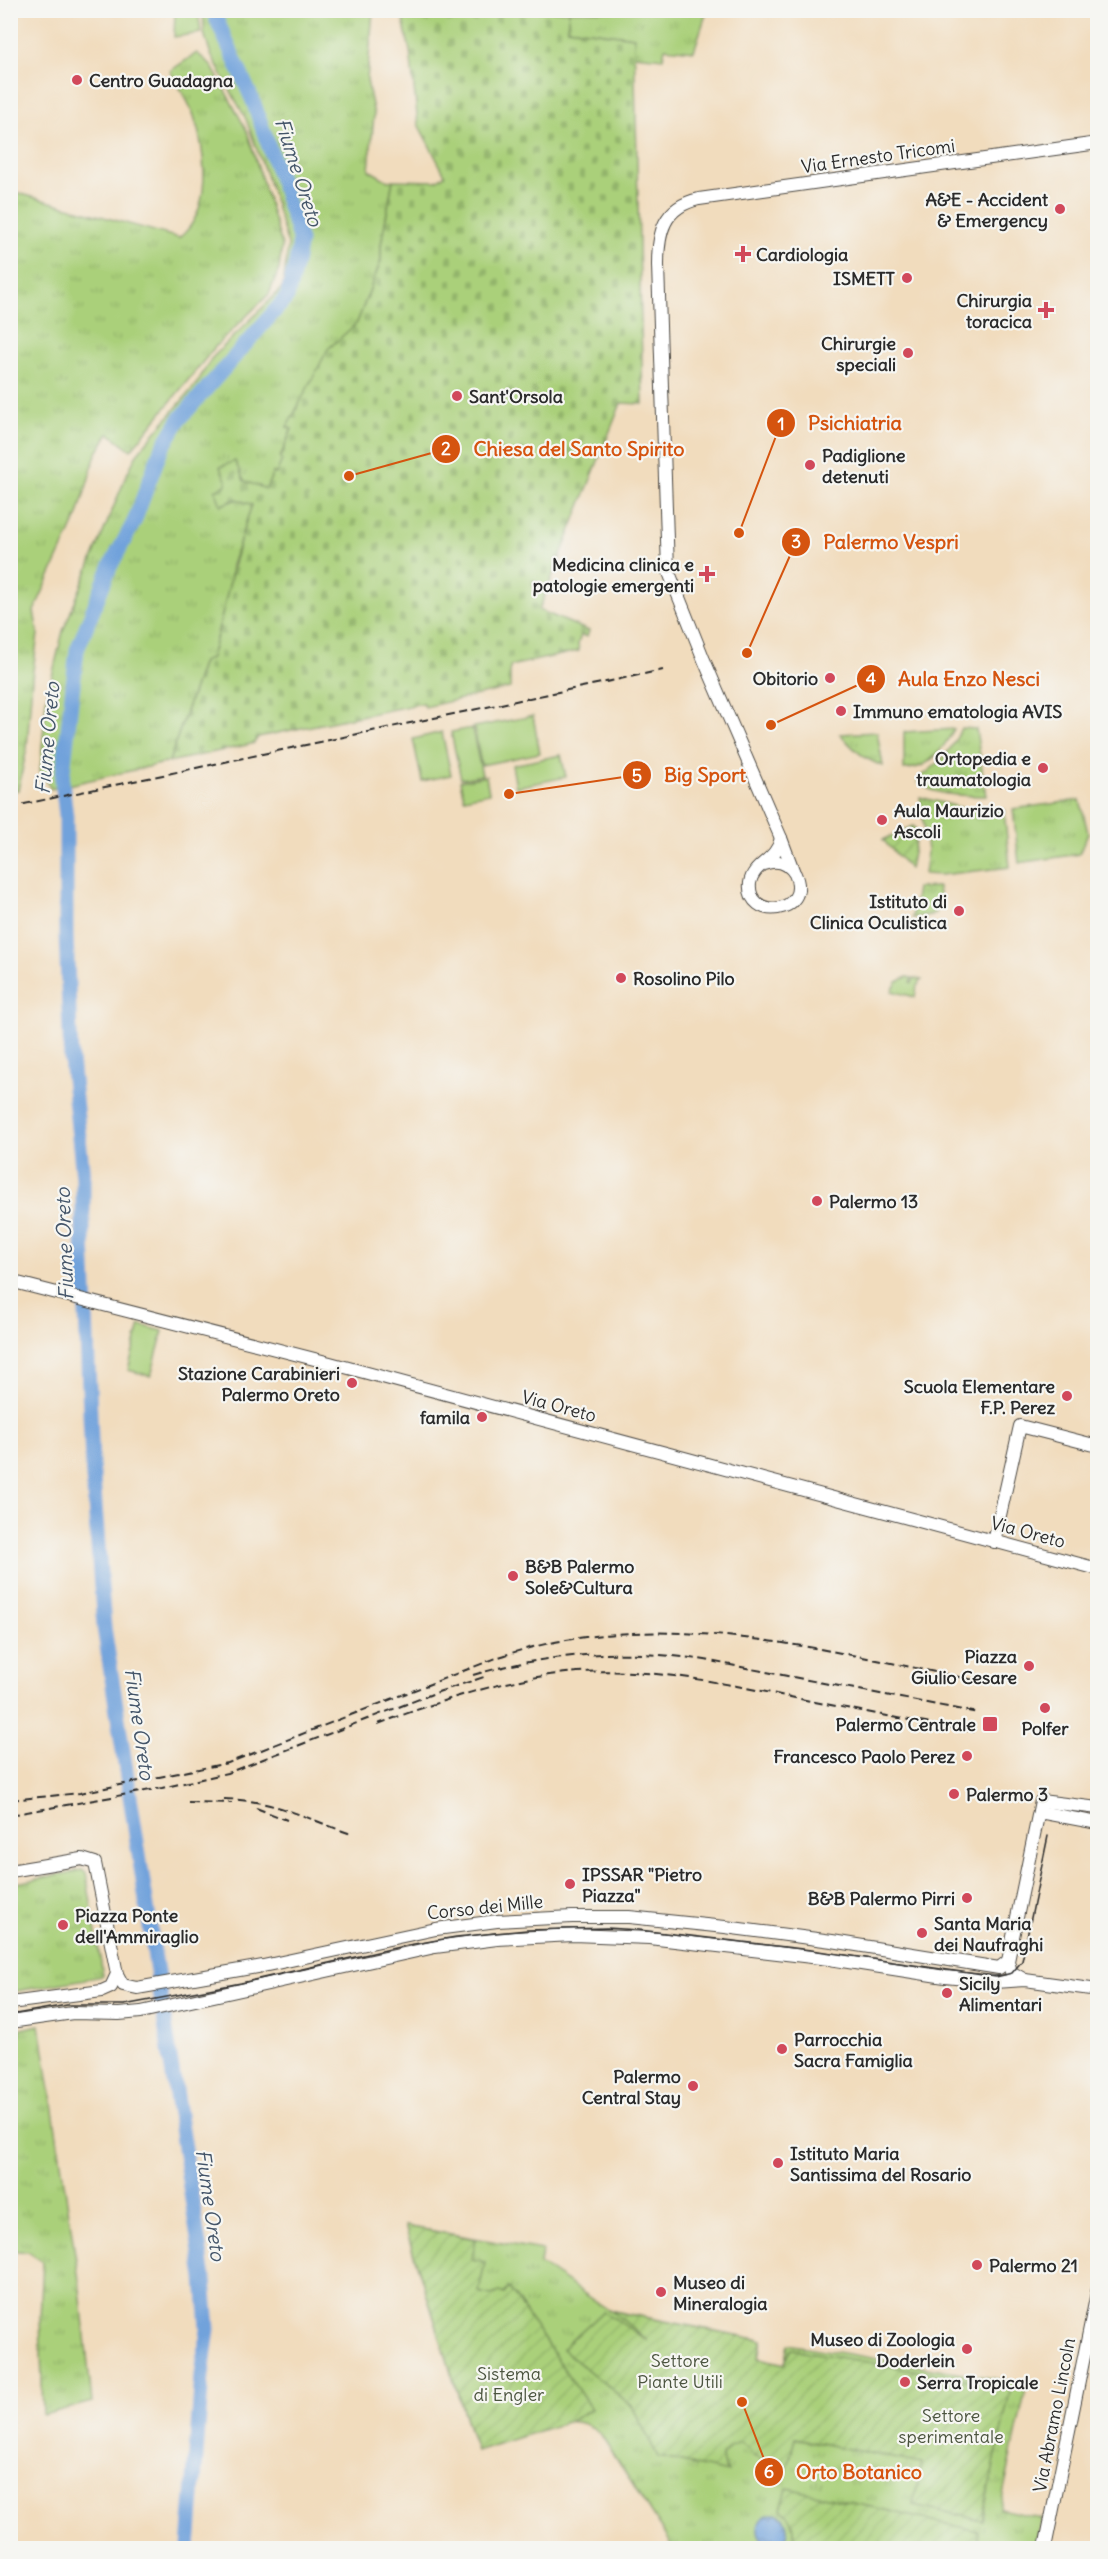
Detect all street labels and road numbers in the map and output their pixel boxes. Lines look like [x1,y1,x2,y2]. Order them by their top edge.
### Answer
street label: Via Ernesto Tricomi [800,134,956,178]
street label: Via Oreto [519,1385,599,1427]
street label: Via Oreto [988,1511,1068,1553]
street label: Corso dei Mille [426,1889,544,1925]
street label: Via Abramo Lincoln [1028,2336,1080,2494]

